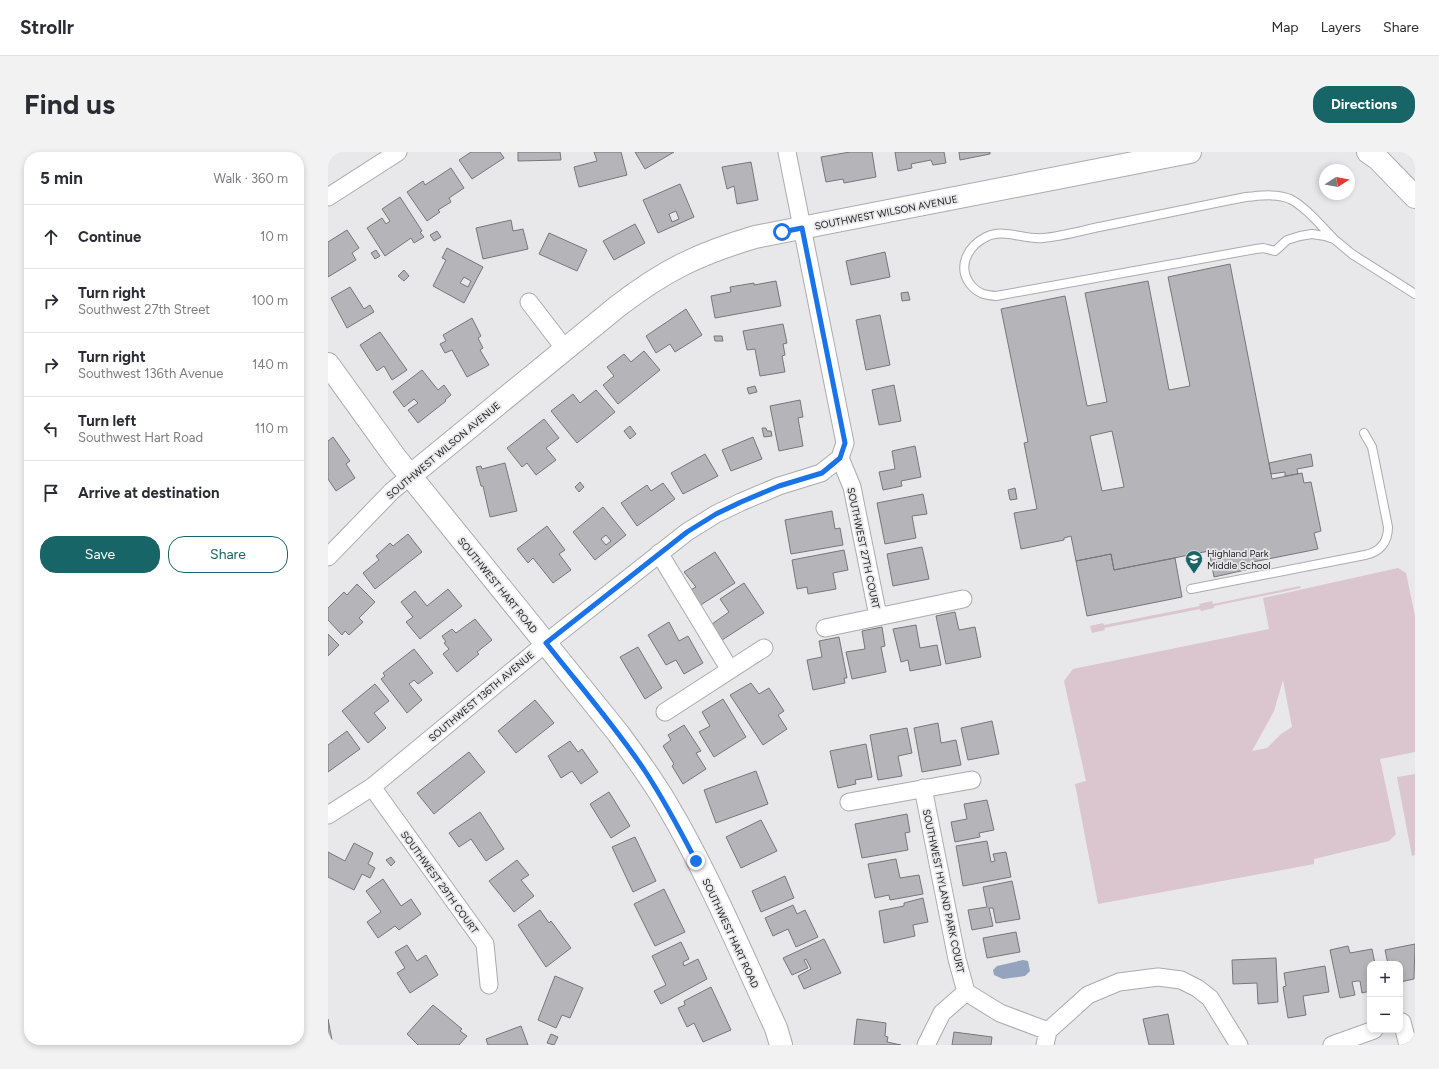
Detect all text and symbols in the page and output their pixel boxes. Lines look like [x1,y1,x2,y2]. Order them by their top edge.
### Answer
text: Strollr [20,16,74,39]
text: Map [1271,19,1299,36]
text: Layers [1321,19,1361,36]
text: Share [1383,19,1419,36]
button: Directions [1313,86,1415,123]
text: Find us [24,87,115,121]
north arrow [1319,164,1355,200]
text: 5 min [40,168,83,188]
text: Walk · 360 m [213,171,288,186]
street label: SOUTHWEST WILSON AVENUE [814,192,959,233]
route start [773,223,791,241]
icon: ahead [40,226,62,248]
text: Continue [78,228,141,246]
text: 10 m [260,229,288,244]
text: Turn right [78,284,146,302]
icon: right [40,290,62,312]
text: 100 m [252,293,288,308]
text: Southwest 27th Street [78,302,210,317]
text: Turn right [78,348,146,366]
icon: right [40,354,62,376]
text: 140 m [252,357,288,372]
text: Southwest 136th Avenue [78,366,223,381]
street label: SOUTHWEST WILSON AVENUE [384,399,503,502]
text: Turn left [78,412,136,430]
icon: left [40,418,62,440]
text: 110 m [255,421,288,436]
text: Southwest Hart Road [78,430,203,445]
icon: arrive [40,482,62,504]
text: Arrive at destination [78,484,219,502]
street label: SOUTHWEST 27TH COURT [844,486,883,610]
street label: SOUTHWEST HART ROAD [455,535,540,636]
button: Save [40,536,160,573]
button: Share [168,536,288,573]
place label: Highland Park Middle School [1207,547,1271,572]
school or university icon: Highland Park Middle School [1184,549,1204,574]
street label: SOUTHWEST 136TH AVENUE [426,648,537,744]
street label: SOUTHWEST HYLAND PARK COURT [920,808,967,975]
street label: SOUTHWEST 29TH COURT [398,828,482,937]
route end [687,852,705,870]
street label: SOUTHWEST HART ROAD [699,876,762,990]
map controls [1367,961,1403,1033]
button: + [1367,961,1403,997]
button: − [1367,997,1403,1033]

